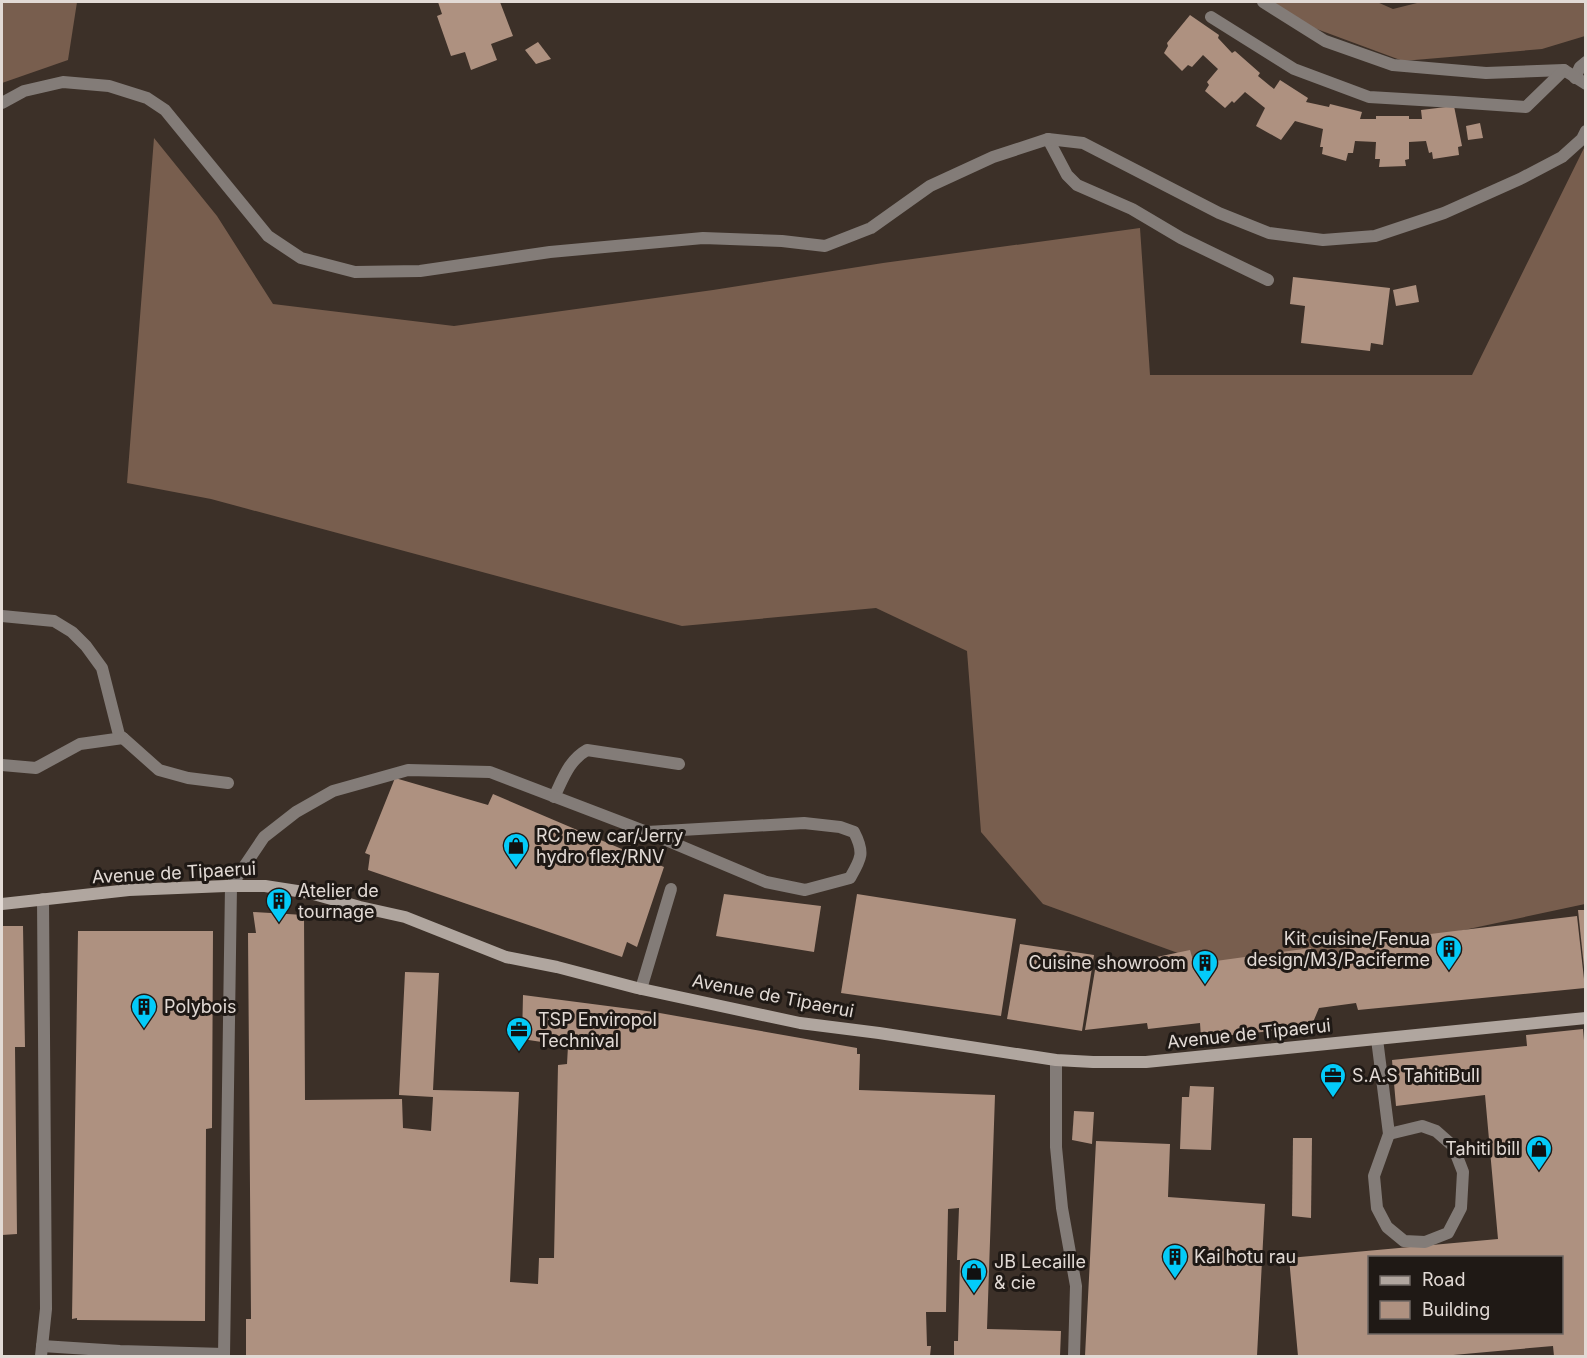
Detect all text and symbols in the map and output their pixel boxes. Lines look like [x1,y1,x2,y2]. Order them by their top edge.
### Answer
place label: RC new car/Jerry hydro flex/RNV [536,825,684,867]
shop icon: RC new car/Jerry hydro flex/RNV [501,831,531,869]
street label: Avenue de Tipaerui [91,858,257,887]
place label: Atelier de tournage [298,880,379,922]
building icon: Atelier de tournage [264,886,294,924]
place label: Kit cuisine/Fenua design/M3/Paciferme [1246,928,1430,970]
building icon: Kit cuisine/Fenua design/M3/Paciferme [1434,934,1464,972]
building icon: Cuisine showroom [1190,948,1220,986]
place label: Cuisine showroom [1029,952,1186,973]
street label: Avenue de Tipaerui [690,970,856,1022]
building icon: Polybois [129,992,159,1030]
place label: Polybois [164,996,237,1017]
place label: TSP Enviropol Technival [538,1009,657,1051]
street label: Avenue de Tipaerui [1166,1014,1332,1053]
office icon: TSP Enviropol Technival [504,1015,534,1053]
office icon: S.A.S TahitiBull [1318,1061,1348,1099]
place label: S.A.S TahitiBull [1352,1065,1480,1086]
shop icon: Tahiti bill [1524,1134,1554,1172]
place label: Tahiti bill [1445,1138,1520,1159]
building icon: Kai hotu rau [1160,1242,1190,1280]
place label: Kai hotu rau [1194,1246,1296,1267]
place label: JB Lecaille & cie [994,1251,1086,1293]
legend [1368,1256,1563,1334]
shop icon: JB Lecaille & cie [959,1257,989,1295]
text: Road [1422,1269,1465,1290]
text: Building [1422,1299,1490,1320]

